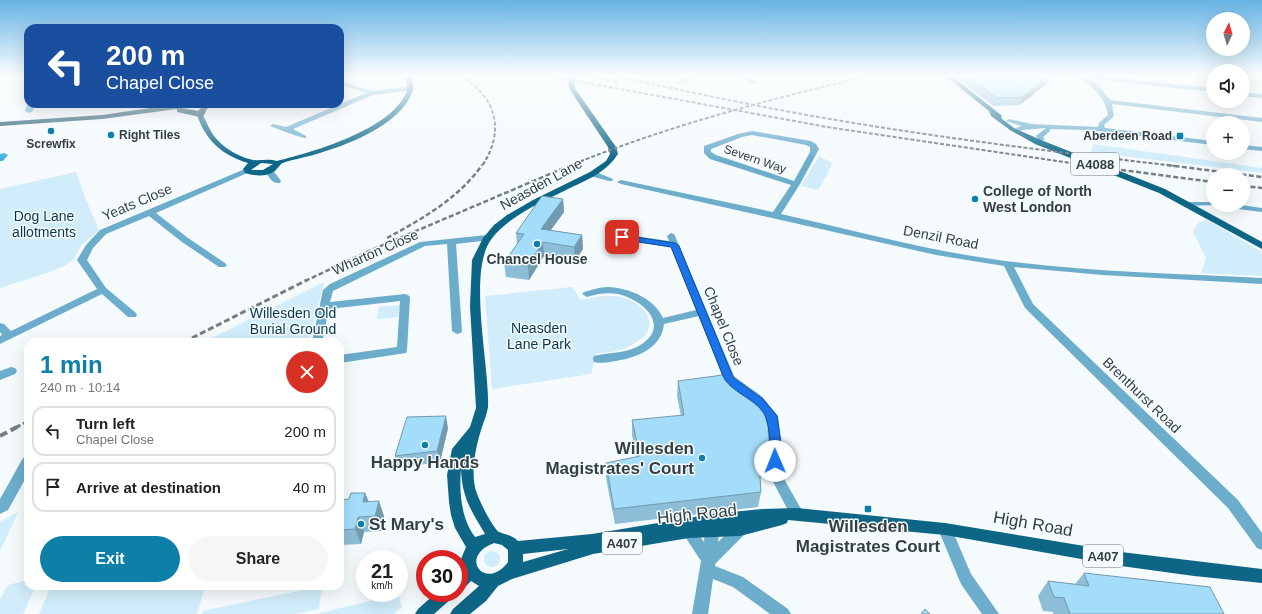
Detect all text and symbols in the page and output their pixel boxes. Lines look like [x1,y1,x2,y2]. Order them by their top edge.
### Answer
north arrow [1206,12,1250,56]
map controls [1206,12,1250,212]
icon: left [40,40,92,92]
text: 200 m [106,40,185,71]
button: sound [1206,64,1250,108]
text: Chapel Close [106,73,214,93]
button: + [1206,116,1250,160]
marker: Screwfix [46,126,56,136]
place label: Right Tiles [119,128,180,142]
place label: Aberdeen Road [1083,129,1172,143]
marker: Right Tiles [106,130,116,140]
marker: Aberdeen Road [1175,131,1185,141]
place label: Screwfix [26,137,76,151]
street label: Severn Way [722,142,788,176]
road number: A4088 [1071,153,1119,175]
street label: Neasden Lane [497,155,585,213]
button: − [1206,168,1250,212]
street label: Yeats Close [100,180,174,224]
place label: College of North West London [983,183,1092,215]
marker: College of North West London [970,194,980,204]
park label: Dog Lane allotments [12,208,76,240]
pin [605,220,639,254]
street label: Denzil Road [902,222,980,252]
street label: Wharton Close [329,226,421,278]
icon: arrive [611,226,633,248]
marker: Chancel House [532,239,542,249]
place label: Chancel House [486,251,588,267]
street label: Chapel Close [701,284,747,368]
park label: Willesden Old Burial Ground [250,305,336,337]
park label: Neasden Lane Park [507,320,572,352]
text: 1 min [40,351,103,378]
button: close [286,351,328,393]
street label: Brenthurst Road [1100,354,1184,436]
text: 240 m · 10:14 [40,380,120,395]
text: Turn left [76,415,135,432]
icon: left [42,420,64,442]
text: 200 m [284,423,326,440]
text: Chapel Close [76,432,154,447]
place label: Willesden Magistrates' Court [545,439,694,478]
marker: Happy Hands [420,440,430,450]
position arrow [754,440,796,482]
place label: Happy Hands [371,453,479,472]
marker: Willesden Magistrates' Court [697,453,707,463]
icon: arrive [42,476,64,498]
text: Arrive at destination [76,479,221,496]
text: 40 m [293,479,326,496]
street label: High Road [656,500,738,528]
marker: Willesden Magistrates Court [863,504,873,514]
street label: High Road [992,508,1074,540]
place label: St Mary's [369,515,444,534]
place label: Willesden Magistrates Court [796,517,941,556]
marker: St Mary's [356,519,366,529]
road number: A407 [602,532,642,554]
button: Exit [40,536,180,582]
button: Share [188,536,328,582]
road number: A407 [1083,545,1123,567]
speed limit sign: 30 [416,550,468,602]
text: 21 [371,560,393,582]
text: km/h [371,580,393,591]

